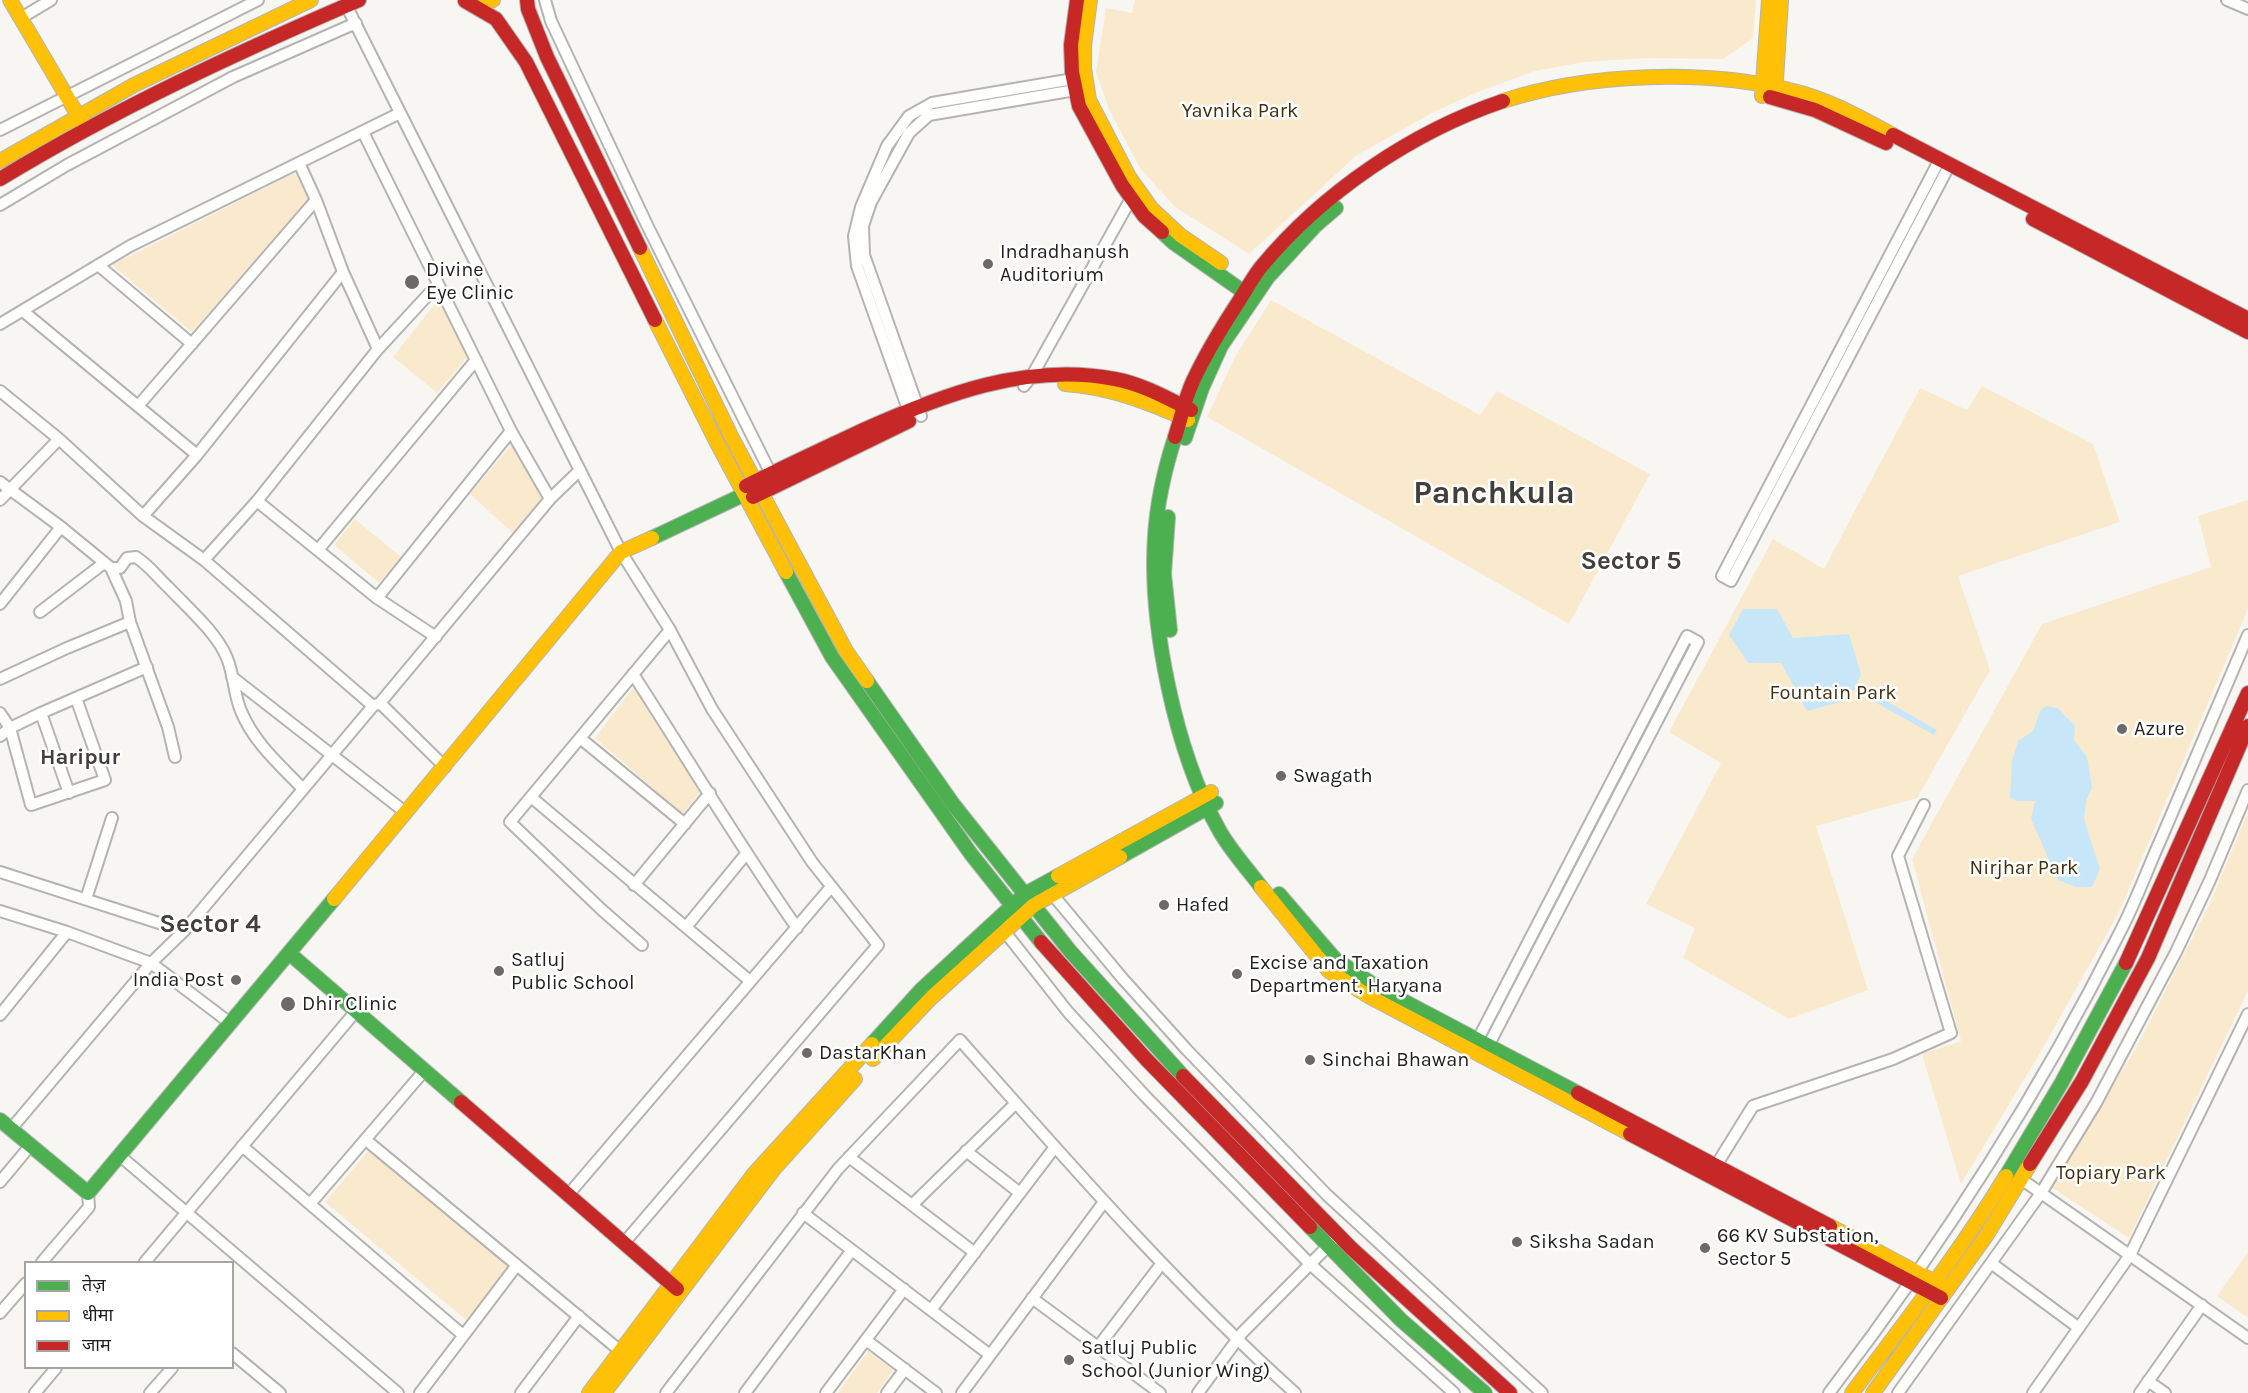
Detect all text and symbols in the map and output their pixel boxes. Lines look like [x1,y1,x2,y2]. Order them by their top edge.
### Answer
park label: Yavnika Park [1182,99,1298,123]
place label: Indradhanush Auditorium [1000,240,1129,287]
marker: Indradhanush Auditorium [981,257,995,271]
place label: Divine Eye Clinic [426,258,514,305]
marker: Divine Eye Clinic [403,273,421,291]
district label: Panchkula [1413,475,1575,513]
district label: Sector 5 [1580,546,1682,578]
park label: Fountain Park [1770,681,1896,705]
place label: Azure [2134,717,2185,741]
marker: Azure [2115,722,2129,736]
district label: Haripur [40,745,120,771]
place label: Swagath [1293,764,1372,788]
marker: Swagath [1274,769,1288,783]
park label: Nirjhar Park [1970,856,2078,880]
place label: Hafed [1176,893,1229,917]
marker: Hafed [1157,898,1171,912]
district label: Sector 4 [159,909,261,941]
place label: Satluj Public School [511,948,635,995]
place label: Excise and Taxation Department, Haryana [1249,951,1442,998]
marker: Satluj Public School [492,964,506,978]
marker: Excise and Taxation Department, Haryana [1230,967,1244,981]
place label: India Post [133,968,224,992]
marker: India Post [229,973,243,987]
place label: Dhir Clinic [302,992,397,1016]
marker: Dhir Clinic [279,995,297,1013]
place label: DastarKhan [819,1041,927,1065]
marker: DastarKhan [800,1046,814,1060]
place label: Sinchai Bhawan [1322,1048,1469,1072]
marker: Sinchai Bhawan [1303,1053,1317,1067]
park label: Topiary Park [2056,1161,2166,1185]
place label: 66 KV Substation, Sector 5 [1717,1224,1879,1271]
place label: Siksha Sadan [1529,1230,1655,1254]
marker: Siksha Sadan [1510,1235,1524,1249]
marker: 66 KV Substation, Sector 5 [1698,1241,1712,1255]
legend [24,1261,234,1369]
text: तेज़ [82,1274,106,1296]
text: धीमा [82,1304,113,1326]
text: जाम [82,1334,111,1356]
place label: Satluj Public School (Junior Wing) [1081,1336,1270,1383]
marker: Satluj Public School (Junior Wing) [1062,1353,1076,1367]

